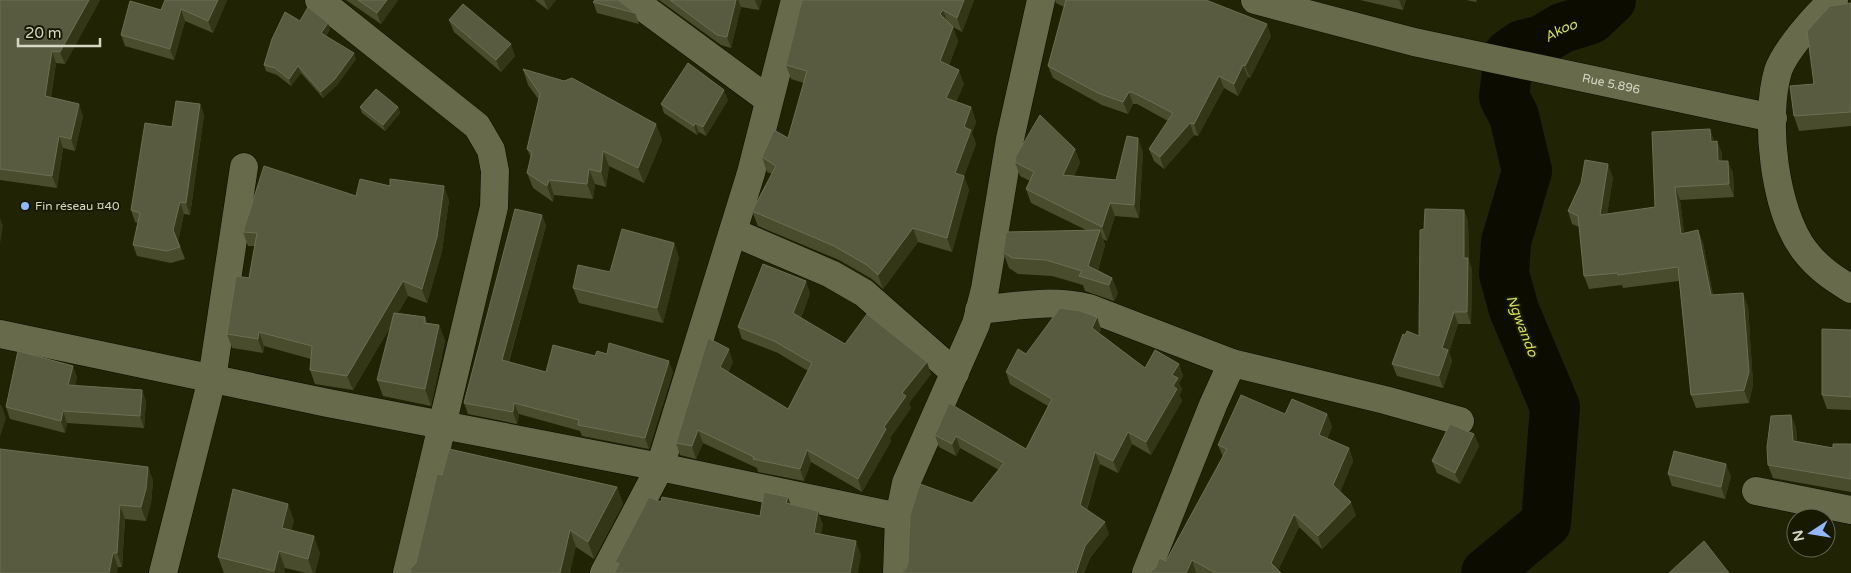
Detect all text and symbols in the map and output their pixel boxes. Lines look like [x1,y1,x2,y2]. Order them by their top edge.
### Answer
scale bar [18,15,100,47]
water label: Akoo [1541,15,1580,45]
text: 20 m [25,24,62,42]
street label: Rue 5.896 [1581,71,1641,97]
place label: Fin réseau ¤40 [35,199,120,213]
marker: Fin réseau ¤40 [19,200,31,212]
water label: Ngwando [1502,293,1542,361]
north arrow [1786,508,1836,558]
text: N [1789,528,1808,543]

